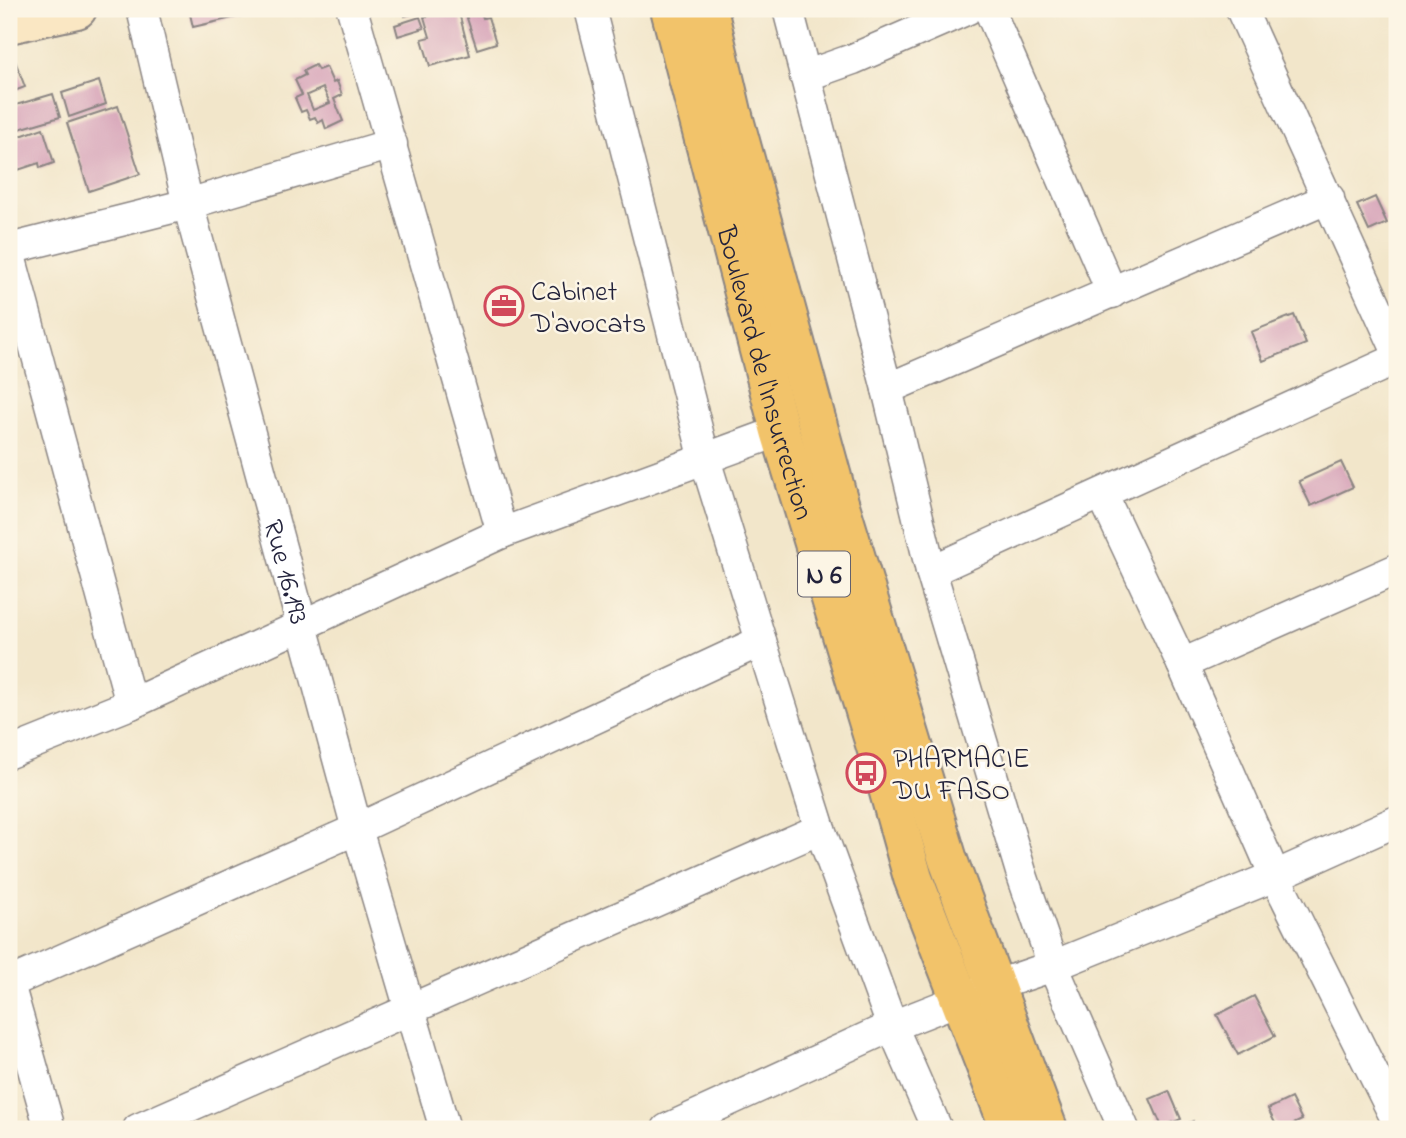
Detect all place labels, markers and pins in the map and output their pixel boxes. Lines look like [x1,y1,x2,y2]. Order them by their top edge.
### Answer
place label: Cabinet D'avocats [530,273,646,346]
office icon: Cabinet D'avocats [483,285,525,327]
place label: PHARMACIE DU FASO [892,740,1030,813]
bus stop icon: PHARMACIE DU FASO [845,752,887,794]

